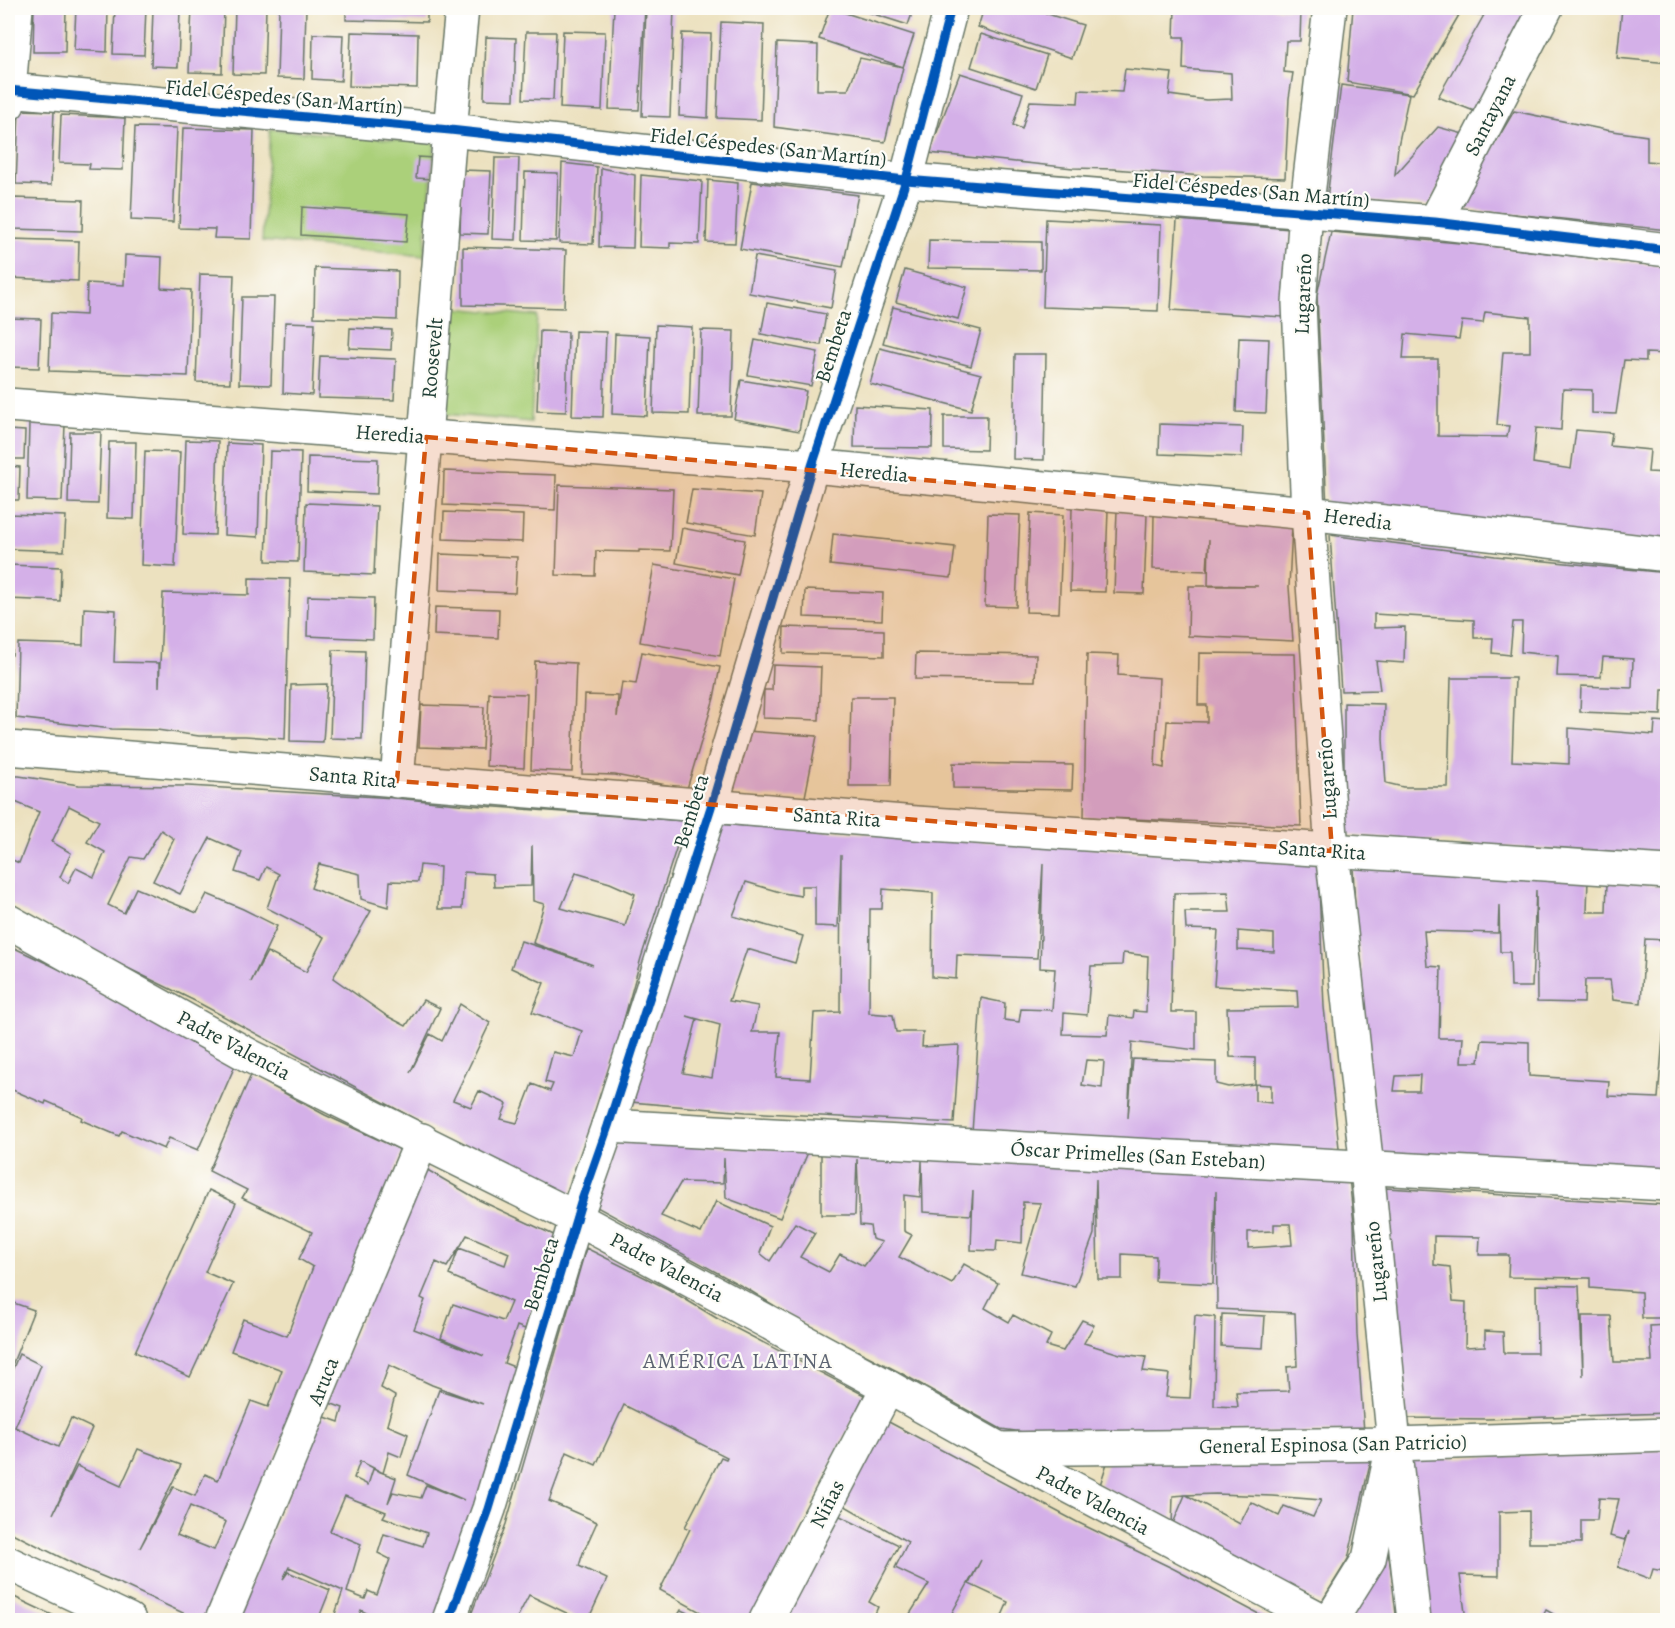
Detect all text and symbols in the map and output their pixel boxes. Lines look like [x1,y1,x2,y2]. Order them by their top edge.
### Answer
street label: Santayana [1457,69,1523,161]
street label: Fidel Céspedes (San Martín) [164,73,404,121]
street label: Fidel Céspedes (San Martín) [648,121,888,173]
street label: Fidel Céspedes (San Martín) [1131,166,1371,214]
street label: Lugareño [1288,253,1318,335]
street label: Bembeta [808,305,858,386]
street label: Roosevelt [415,316,450,400]
street label: Heredia [355,418,426,450]
street label: Heredia [838,455,910,489]
street label: Heredia [1322,501,1394,537]
street label: Lugareño [1310,737,1344,821]
street label: Santa Rita [308,759,398,795]
street label: Bembeta [667,770,716,851]
street label: Santa Rita [792,800,882,834]
street label: Santa Rita [1277,833,1367,867]
street label: Padre Valencia [172,1003,296,1087]
street label: Óscar Primelles (San Esteban) [1010,1134,1266,1176]
street label: Lugareño [1358,1220,1394,1304]
street label: Padre Valencia [605,1225,729,1309]
street label: Bembeta [517,1233,566,1314]
district label: AMÉRICA LATINA [642,1346,833,1376]
street label: Aruca [300,1353,345,1410]
street label: General Espinosa (San Patricio) [1199,1428,1467,1460]
street label: Padre Valencia [1031,1458,1155,1542]
street label: Niñas [803,1475,851,1533]

